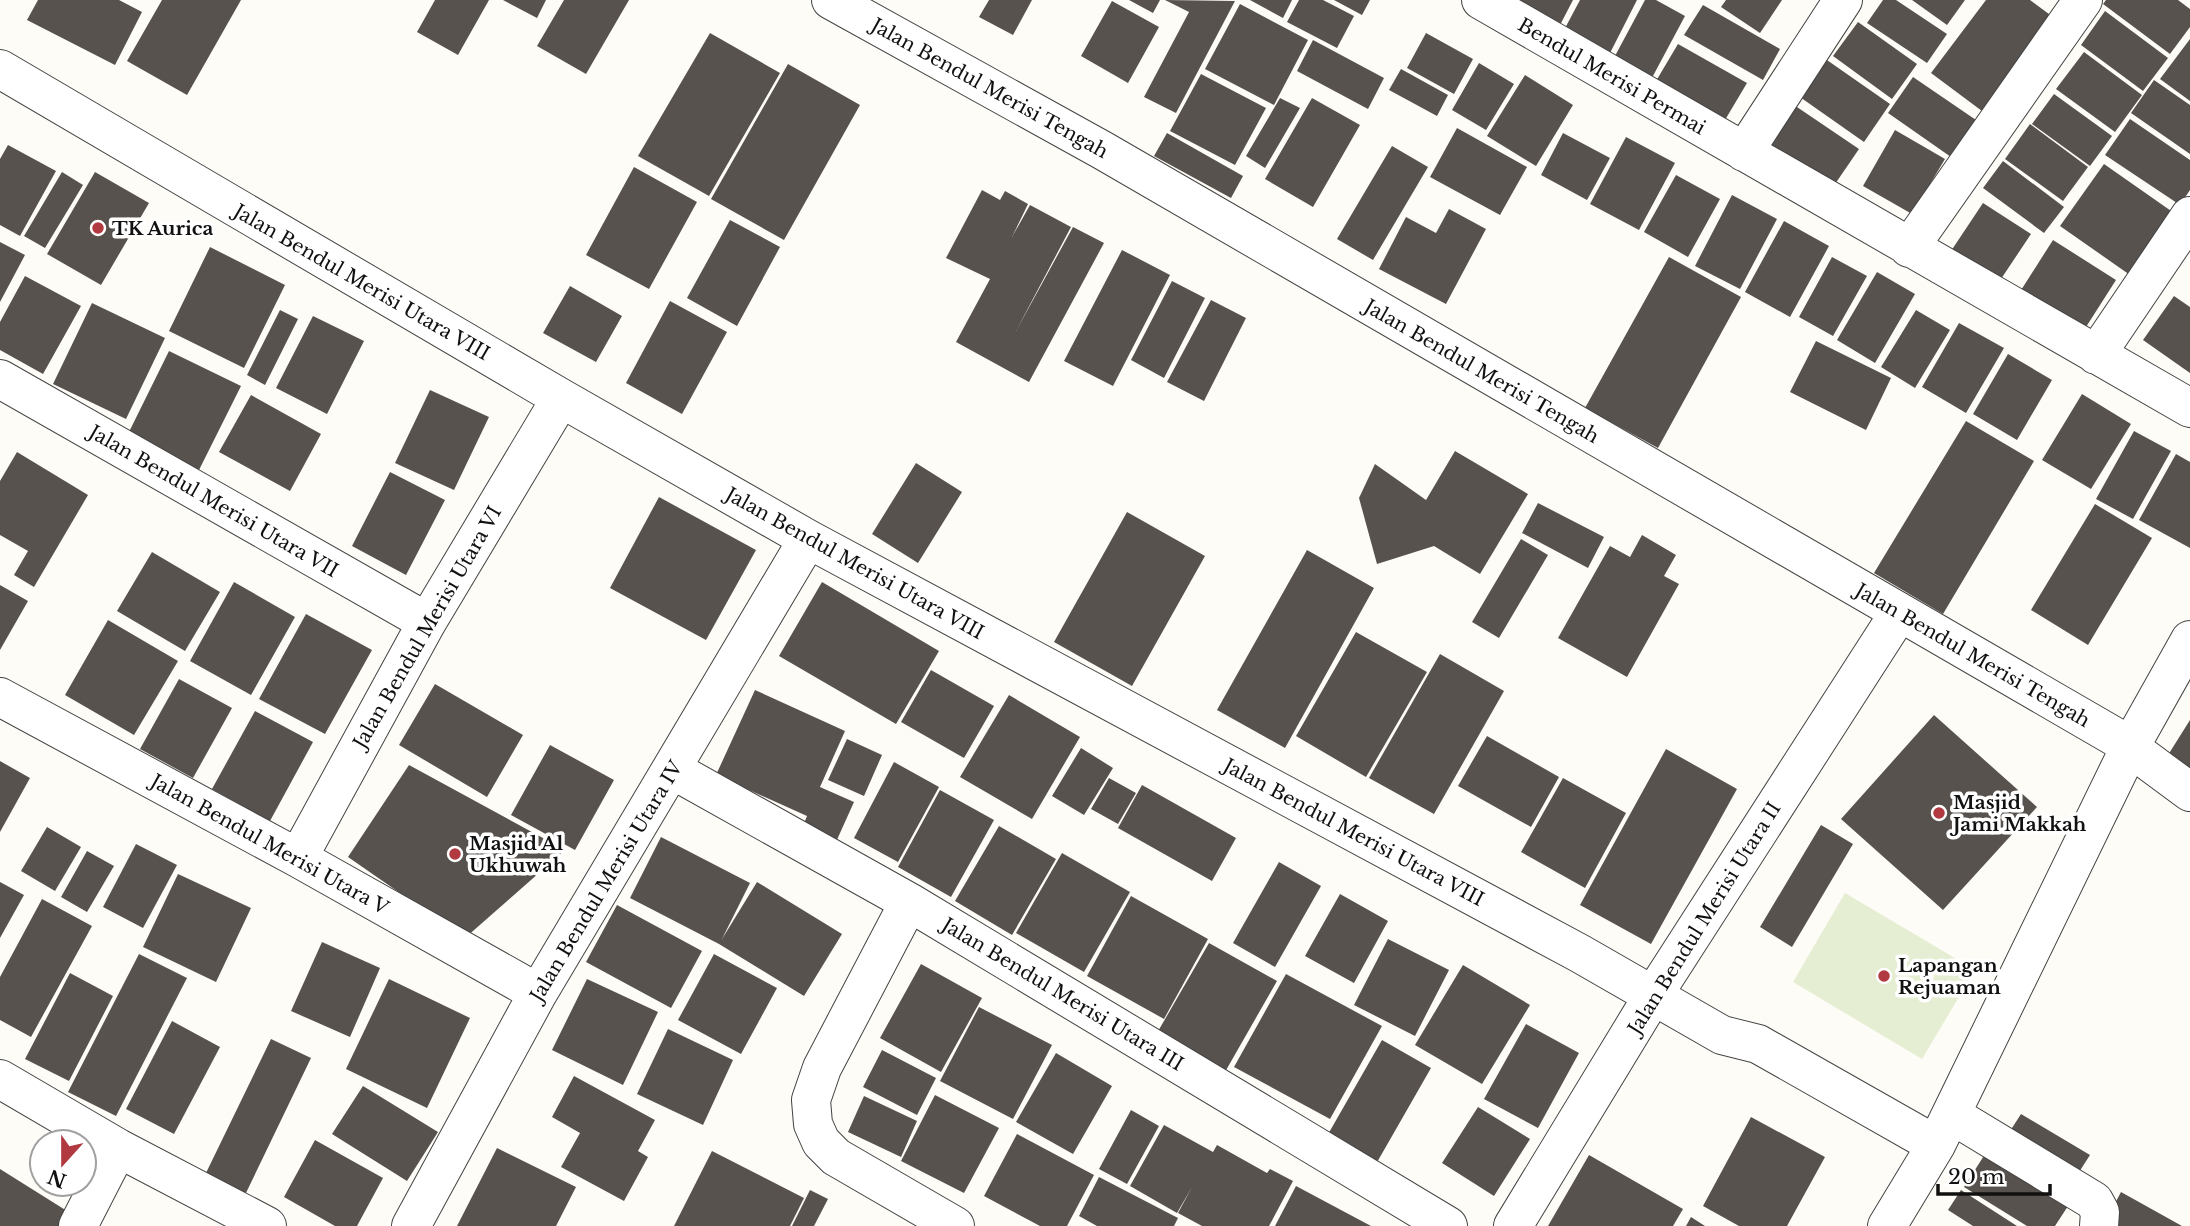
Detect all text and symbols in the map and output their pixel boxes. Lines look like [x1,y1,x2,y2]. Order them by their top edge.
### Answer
street label: Jalan Bendul Merisi Tengah [865,12,1112,163]
street label: Bendul Merisi Permai [1514,13,1710,140]
street label: Jalan Bendul Merisi Utara VIII [227,198,494,365]
place label: TK Aurica [112,217,214,240]
marker: TK Aurica [90,220,106,236]
street label: Jalan Bendul Merisi Tengah [1358,293,1603,448]
street label: Jalan Bendul Merisi Utara VII [82,419,343,582]
street label: Jalan Bendul Merisi Utara VIII [719,481,988,644]
street label: Jalan Bendul Merisi Utara VI [347,502,506,755]
street label: Jalan Bendul Merisi Tengah [1849,577,2094,732]
street label: Jalan Bendul Merisi Utara VIII [1217,752,1488,911]
street label: Jalan Bendul Merisi Utara IV [524,756,688,1008]
street label: Jalan Bendul Merisi Utara V [144,768,394,920]
place label: Masjid Jami Makkah [1949,791,2087,836]
street label: Jalan Bendul Merisi Utara II [1622,798,1786,1041]
marker: Masjid Jami Makkah [1931,805,1947,821]
place label: Masjid Al Ukhuwah [469,832,567,877]
marker: Masjid Al Ukhuwah [447,846,463,862]
street label: Jalan Bendul Merisi Utara III [935,912,1188,1076]
place label: Lapangan Rejuaman [1898,954,2001,999]
marker: Lapangan Rejuaman [1876,968,1892,984]
north arrow [28,1128,98,1198]
scale bar [1938,1152,2050,1196]
text: N [45,1164,70,1192]
text: 20 m [1948,1164,2005,1190]

